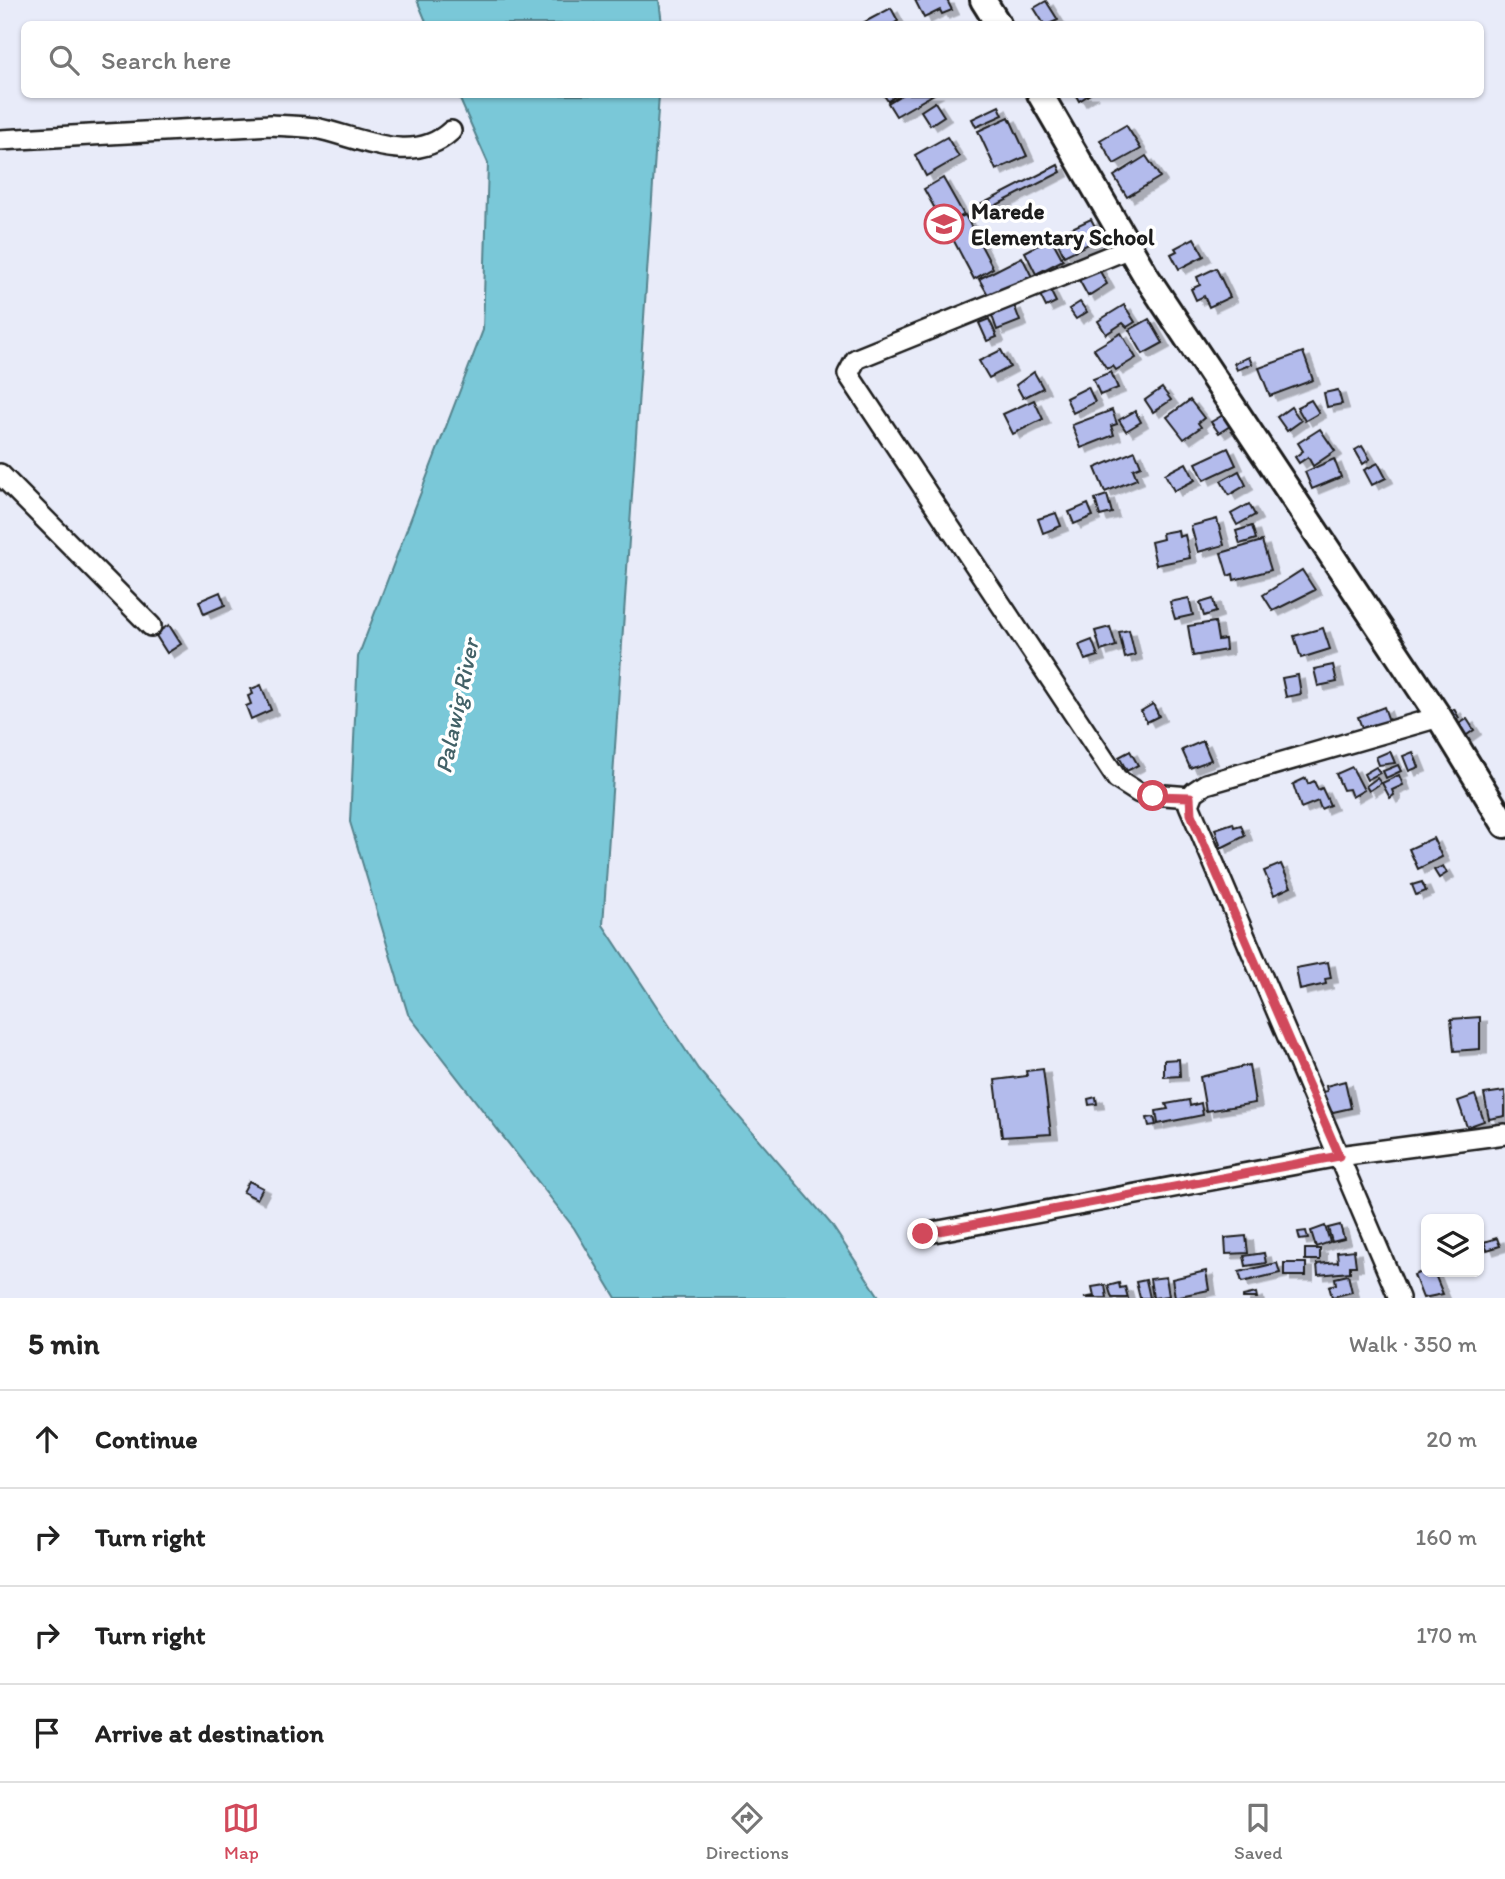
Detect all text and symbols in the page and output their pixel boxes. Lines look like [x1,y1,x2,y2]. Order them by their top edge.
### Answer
search box [21,21,1484,98]
icon: search [45,41,83,79]
text: Search here [101,44,231,76]
place label: Marede Elementary School [971,197,1155,251]
school or university icon: Marede Elementary School [923,203,965,245]
water label: Palawig River [428,633,485,776]
route start [1137,780,1168,811]
map controls [1421,1214,1484,1277]
button: layers [1421,1214,1484,1277]
route end [907,1218,938,1249]
text: 5 min [28,1325,99,1362]
text: Walk · 350 m [1349,1330,1477,1358]
icon: ahead [28,1420,66,1458]
text: Continue [95,1423,198,1455]
text: 20 m [1426,1425,1477,1453]
icon: right [28,1518,66,1556]
text: Turn right [95,1521,206,1553]
text: 160 m [1415,1523,1477,1551]
icon: right [28,1616,66,1654]
text: Turn right [95,1619,206,1651]
text: 170 m [1416,1621,1477,1649]
icon: arrive [28,1714,66,1752]
text: Arrive at destination [95,1717,324,1749]
tab: Map [222,1799,260,1864]
tab: Directions [705,1799,789,1864]
tab: Saved [1234,1799,1282,1864]

